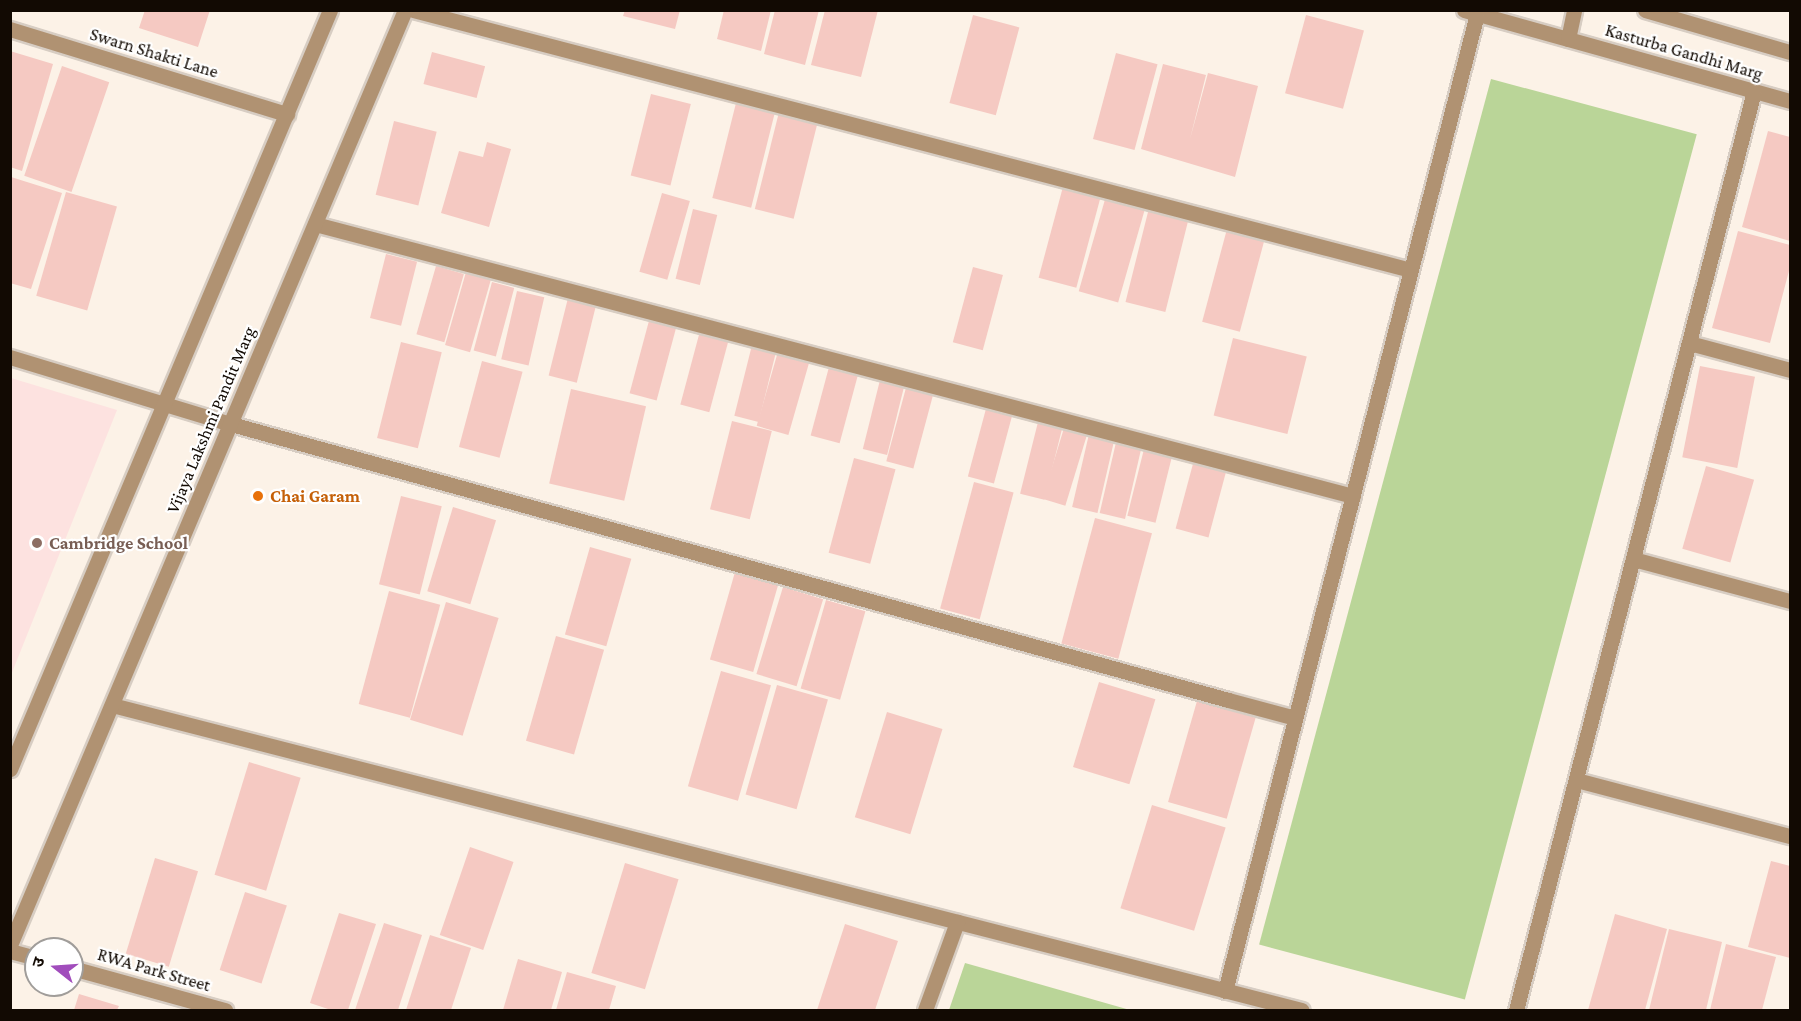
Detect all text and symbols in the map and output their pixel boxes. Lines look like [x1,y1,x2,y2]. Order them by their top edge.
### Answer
street label: Kasturba Gandhi Marg [1603,19,1765,85]
street label: Swarn Shakti Lane [87,23,221,83]
street label: Vijaya Lakshmi Pandit Marg [162,323,260,517]
place label: Chai Garam [270,485,360,507]
marker: Chai Garam [251,489,265,503]
place label: Cambridge School [49,532,188,554]
marker: Cambridge School [30,536,44,550]
north arrow [24,937,84,997]
street label: RWA Park Street [95,944,213,996]
text: उ [29,955,48,969]

